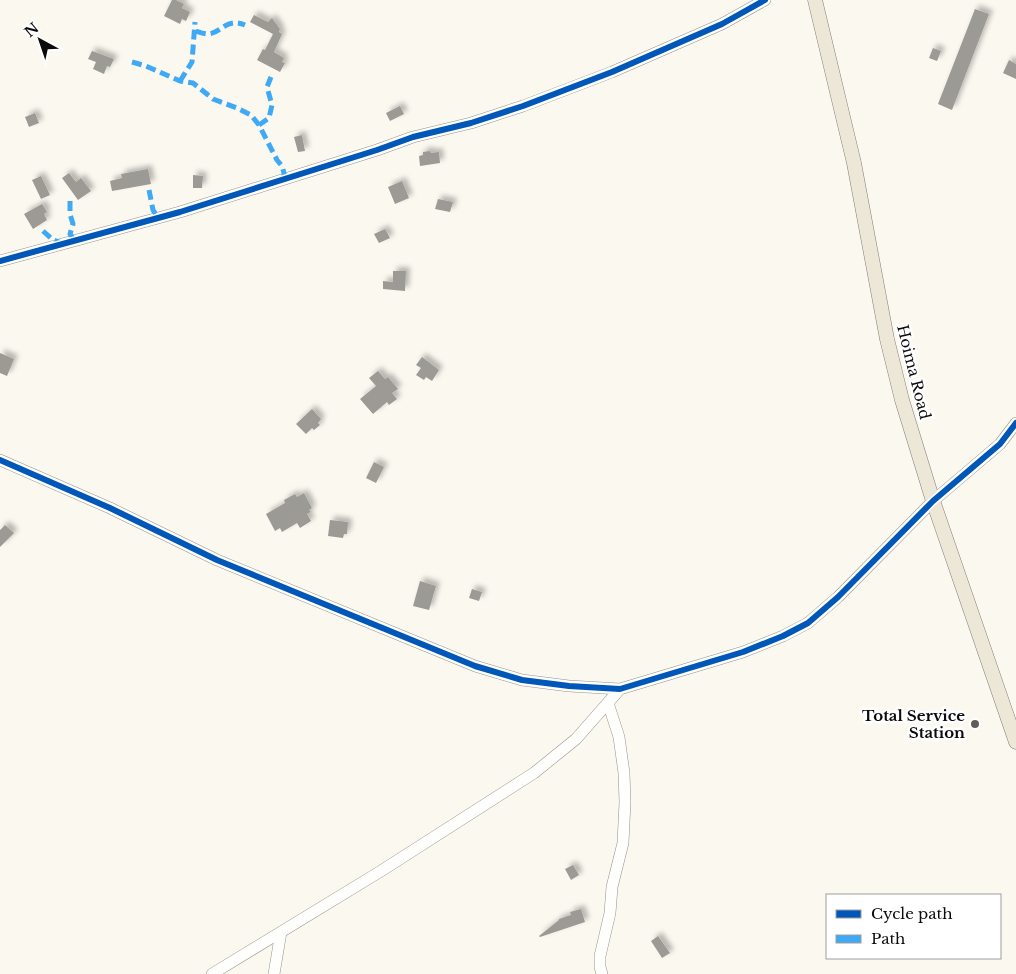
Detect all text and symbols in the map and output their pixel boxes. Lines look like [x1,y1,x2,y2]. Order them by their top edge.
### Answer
north arrow [15,15,65,65]
text: N [21,19,42,41]
street label: Hoima Road [893,323,935,421]
place label: Total Service Station [862,706,965,742]
marker: Total Service Station [969,718,981,730]
legend [826,894,1001,959]
text: Cycle path [871,904,953,923]
text: Path [871,929,905,948]

